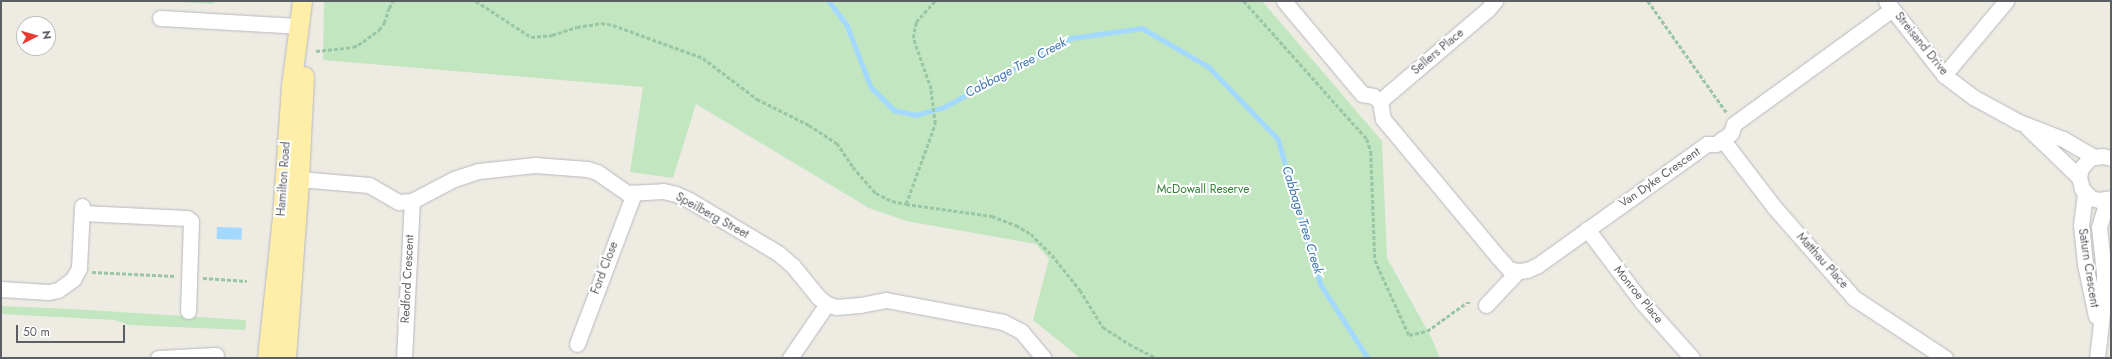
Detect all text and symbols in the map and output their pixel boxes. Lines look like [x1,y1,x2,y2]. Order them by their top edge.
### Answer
street label: Streisand Drive [1891,10,1951,78]
north arrow [16,16,56,56]
street label: Sellers Place [1409,26,1467,78]
text: N [39,30,55,40]
water label: Cabbage Tree Creek [963,35,1069,101]
street label: Hamilton Road [274,141,294,217]
street label: Van Dyke Crescent [1617,145,1703,211]
water label: Cabbage Tree Creek [1278,164,1326,276]
park label: McDowall Reserve [1157,183,1249,197]
street label: Speilberg Street [673,190,751,242]
street label: Saturn Crescent [2075,227,2101,309]
street label: Matthau Place [1793,230,1851,292]
street label: Redford Crescent [398,234,418,324]
street label: Ford Close [588,240,622,296]
street label: Monroe Place [1610,263,1666,327]
scale bar [18,317,127,343]
text: 50 m [23,323,50,341]

